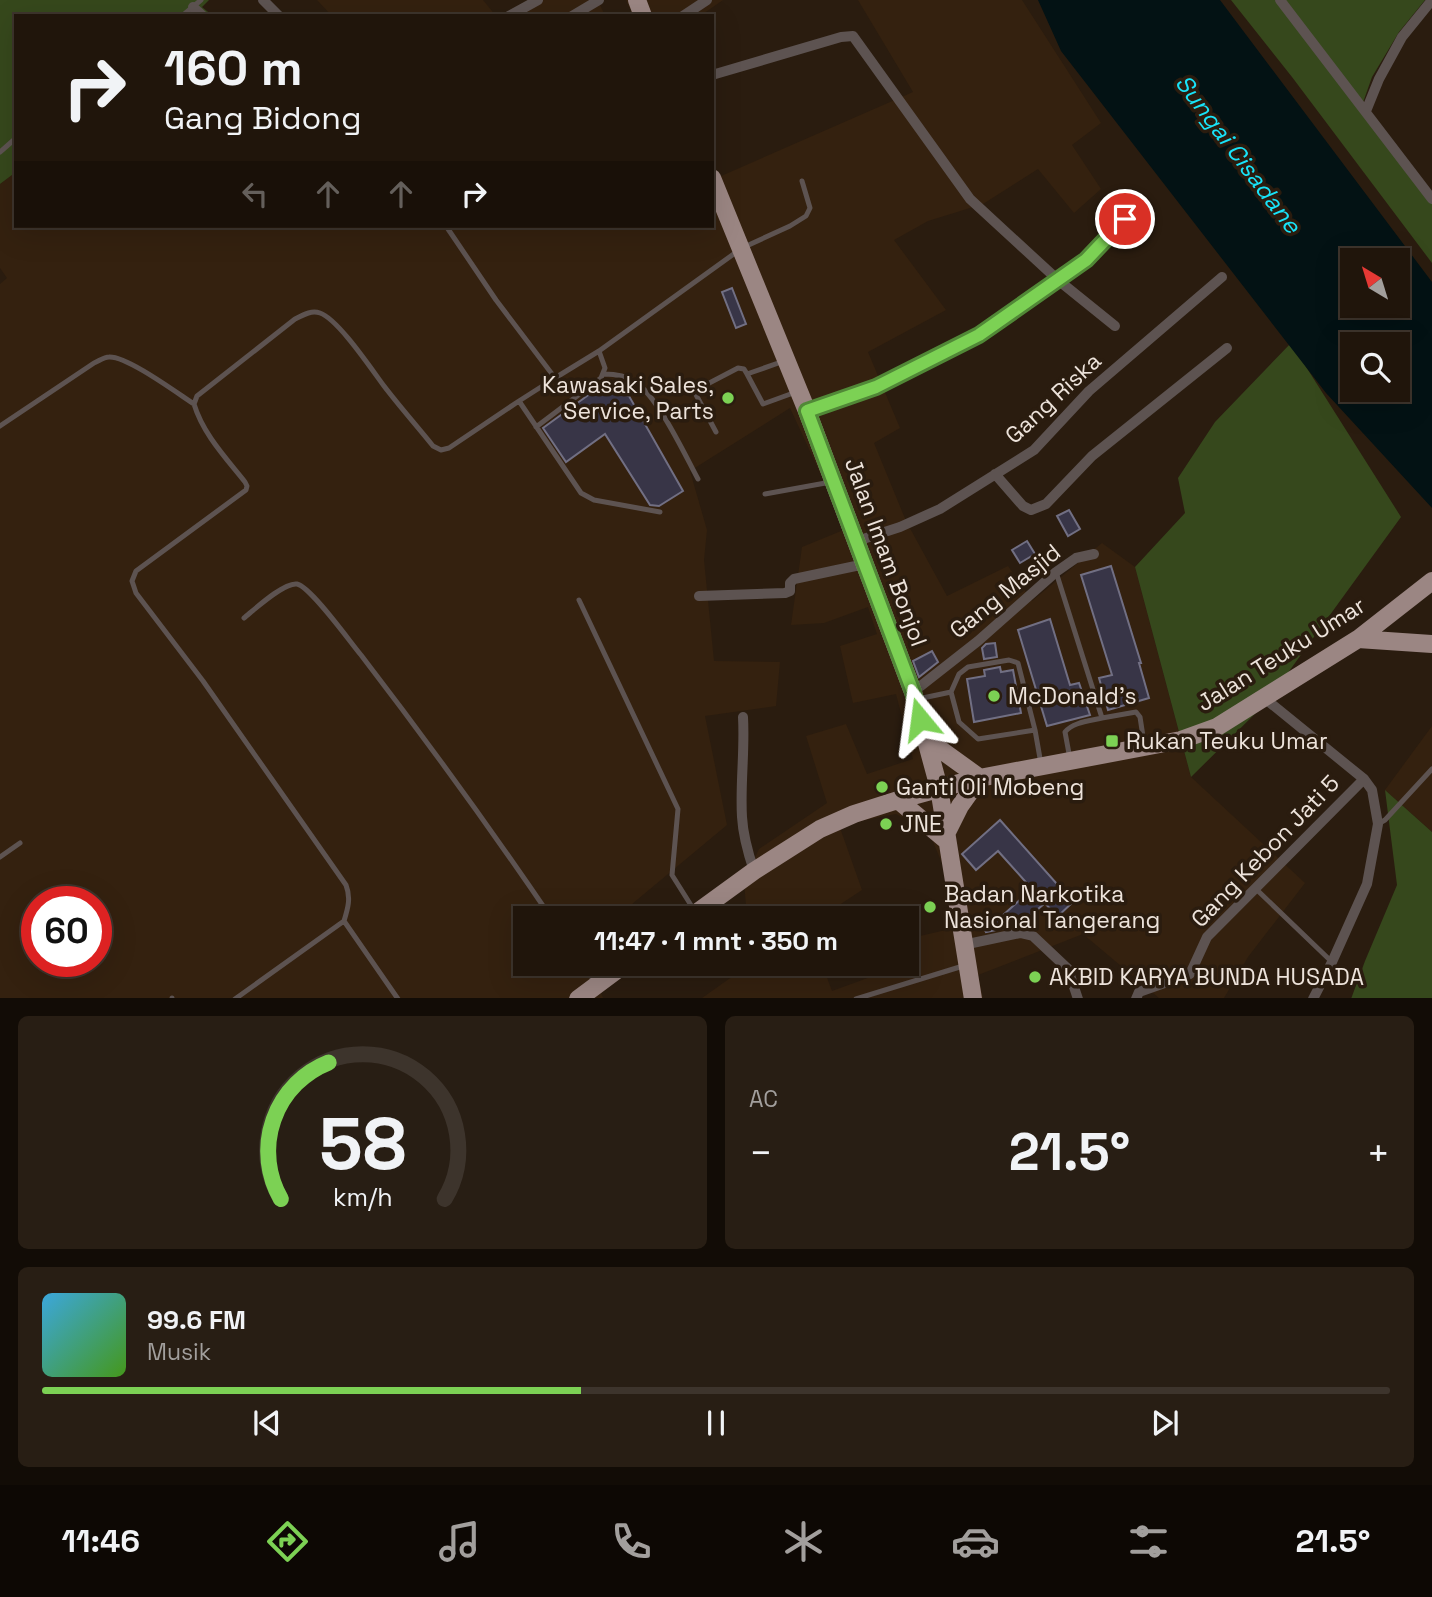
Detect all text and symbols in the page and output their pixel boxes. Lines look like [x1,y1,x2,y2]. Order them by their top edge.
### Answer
text: 160 m [164,37,302,99]
icon: right [49,42,140,133]
water label: Sungai Cisadane [1169,68,1309,240]
text: Gang Bidong [164,98,361,138]
icon: left [236,175,274,213]
icon: ahead [309,175,347,213]
icon: ahead [382,175,420,213]
icon: right [455,175,493,213]
pin [1095,189,1155,249]
icon: arrive [1106,200,1144,238]
north arrow [1340,248,1410,318]
map controls [1340,248,1410,402]
button: search [1340,332,1410,402]
street label: Gang Riska [999,346,1107,450]
place label: Kawasaki Sales, Service, Parts [542,370,714,426]
marker: Kawasaki Sales, Service, Parts [720,390,736,406]
street label: Jalan Imam Bonjol [838,454,934,650]
street label: Gang Masjid [943,537,1067,645]
street label: Jalan Teuku Umar [1191,590,1371,718]
place label: McDonald's [1008,681,1137,711]
position arrow [883,682,957,756]
marker: McDonald's [986,688,1002,704]
place label: Rukan Teuku Umar [1126,726,1328,756]
marker: Rukan Teuku Umar [1104,733,1120,749]
street label: Gang Kebon Jati 5 [1184,768,1346,934]
place label: Ganti Oli Mobeng [896,772,1084,802]
marker: Ganti Oli Mobeng [874,779,890,795]
place label: JNE [900,809,942,839]
marker: JNE [878,816,894,832]
place label: Badan Narkotika Nasional Tangerang [944,879,1160,935]
speed limit sign: 60 [21,886,112,977]
marker: Badan Narkotika Nasional Tangerang [922,899,938,915]
text: 11:47 · 1 mnt · 350 m [594,924,838,958]
place label: AKBID KARYA BUNDA HUSADA [1049,962,1364,992]
marker: AKBID KARYA BUNDA HUSADA [1027,969,1043,985]
text: AC [749,1084,778,1114]
text: 58 [319,1097,406,1190]
text: 21.5° [1009,1119,1130,1185]
text: − [749,1129,773,1177]
text: + [1366,1129,1390,1177]
text: km/h [333,1180,392,1212]
text: 99.6 FM [147,1303,246,1337]
text: Musik [147,1337,211,1367]
icon: previous [248,1404,286,1442]
icon: pause [697,1404,735,1442]
icon: next [1146,1404,1184,1442]
icon: directions [263,1517,312,1566]
icon: music [435,1517,484,1566]
icon: phone [607,1517,656,1566]
icon: climate [779,1517,828,1566]
icon: car [951,1517,1000,1566]
icon: filters [1124,1517,1173,1566]
text: 11:46 [62,1521,140,1561]
text: 21.5° [1296,1521,1370,1561]

